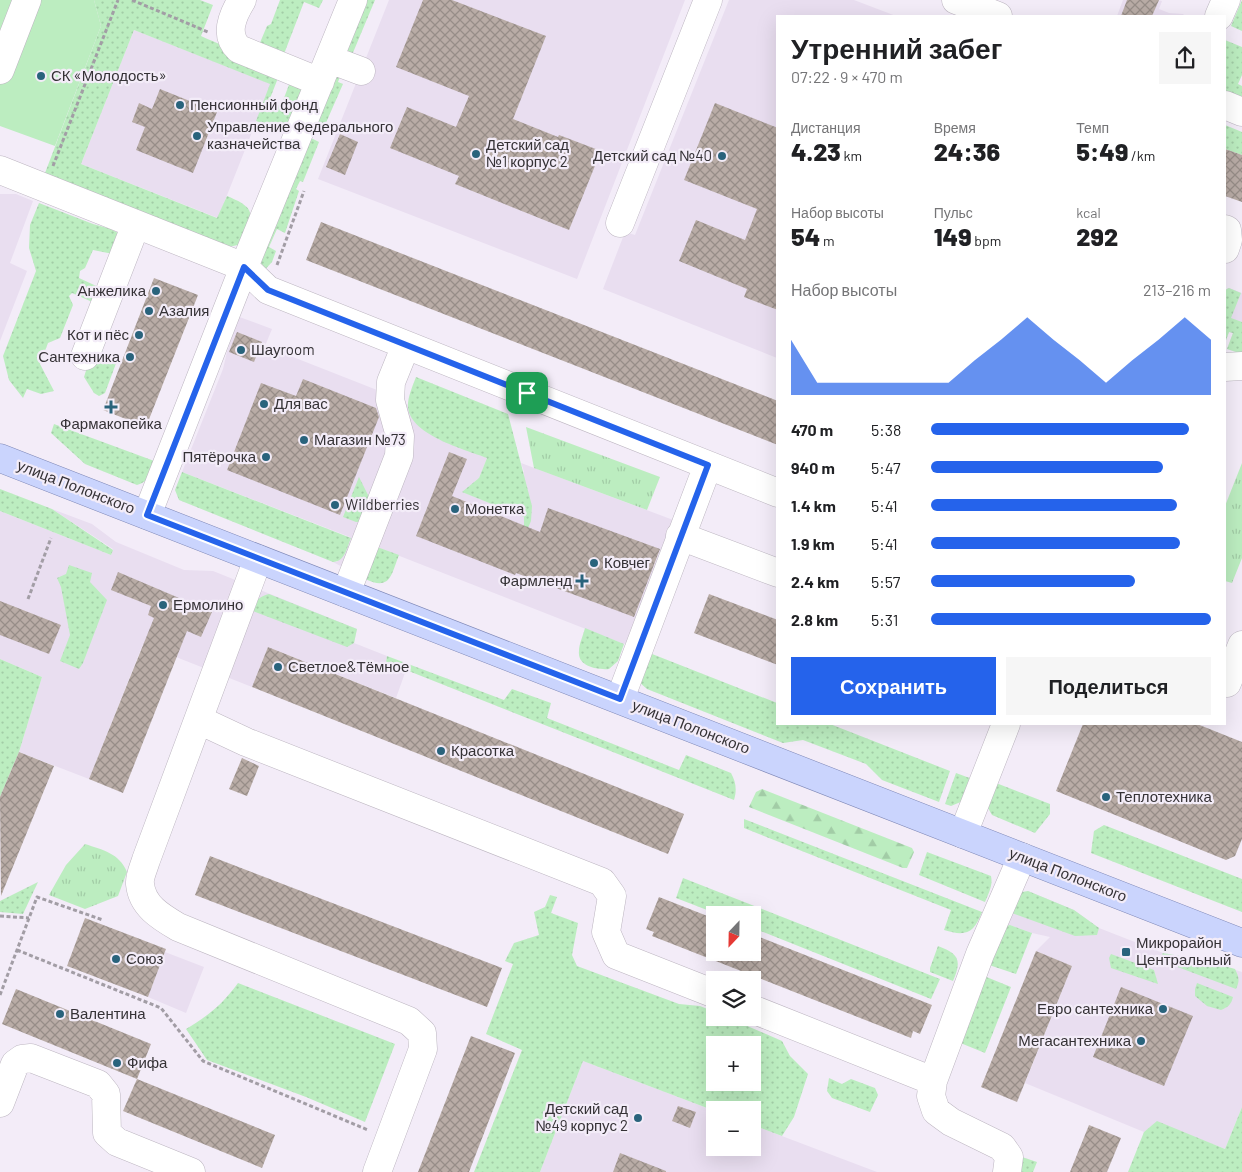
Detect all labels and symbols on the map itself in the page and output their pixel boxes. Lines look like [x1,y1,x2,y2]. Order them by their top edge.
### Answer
place label: СК «Молодость» [51,66,167,84]
marker: СК «Молодость» [35,70,47,82]
place label: Пенсионный фонд [190,95,318,113]
marker: Пенсионный фонд [174,99,186,111]
place label: Управление Федерального казначейства [207,117,393,152]
marker: Управление Федерального казначейства [191,130,203,142]
place label: Детский сад №1 корпус 2 [486,135,569,170]
place label: Детский сад №40 [593,146,712,164]
marker: Детский сад №1 корпус 2 [470,148,482,160]
marker: Детский сад №40 [716,150,728,162]
place label: Анжелика [77,281,147,299]
marker: Анжелика [150,285,162,297]
place label: Азалия [159,301,209,319]
marker: Азалия [143,305,155,317]
place label: Кот и пёс [67,325,129,343]
marker: Кот и пёс [133,329,145,341]
place label: Шауroom [251,340,315,358]
marker: Шауroom [235,344,247,356]
place label: Сантехника [38,347,121,365]
marker: Сантехника [124,351,136,363]
pin [506,372,548,414]
place label: Для вас [274,394,328,412]
marker: Для вас [258,398,270,410]
marker: Фармакопейка [105,401,117,413]
place label: Фармакопейка [60,414,163,432]
place label: Магазин №73 [314,430,406,448]
marker: Магазин №73 [298,434,310,446]
place label: Пятёрочка [182,447,257,465]
marker: Пятёрочка [260,451,272,463]
street label: улица Полонского [15,455,138,517]
place label: Wildberries [345,495,420,513]
marker: Wildberries [329,499,341,511]
place label: Монетка [465,499,525,517]
marker: Монетка [449,503,461,515]
place label: Ковчег [604,553,651,571]
marker: Ковчег [588,557,600,569]
place label: Фармленд [499,571,572,589]
marker: Фармленд [576,575,588,587]
place label: Ермолино [173,595,243,613]
marker: Ермолино [157,599,169,611]
place label: Светлое&Тёмное [288,657,409,675]
marker: Светлое&Тёмное [272,661,284,673]
street label: улица Полонского [630,695,753,757]
place label: Красотка [451,741,515,759]
marker: Красотка [435,745,447,757]
place label: Теплотехника [1116,787,1212,805]
marker: Теплотехника [1100,791,1112,803]
street label: улица Полонского [1007,843,1130,905]
north arrow [706,906,761,961]
place label: Микрорайон Центральный [1136,933,1231,968]
marker: Микрорайон Центральный [1120,946,1132,958]
place label: Союз [126,949,163,967]
marker: Союз [110,953,122,965]
place label: Евро сантехника [1037,999,1154,1017]
marker: Евро сантехника [1157,1003,1169,1015]
place label: Валентина [70,1004,146,1022]
marker: Валентина [54,1008,66,1020]
place label: Мегасантехника [1018,1031,1132,1049]
marker: Мегасантехника [1135,1035,1147,1047]
place label: Фифа [127,1053,168,1071]
marker: Фифа [111,1057,123,1069]
place label: Детский сад №49 корпус 2 [535,1099,628,1134]
marker: Детский сад №49 корпус 2 [632,1112,644,1124]

